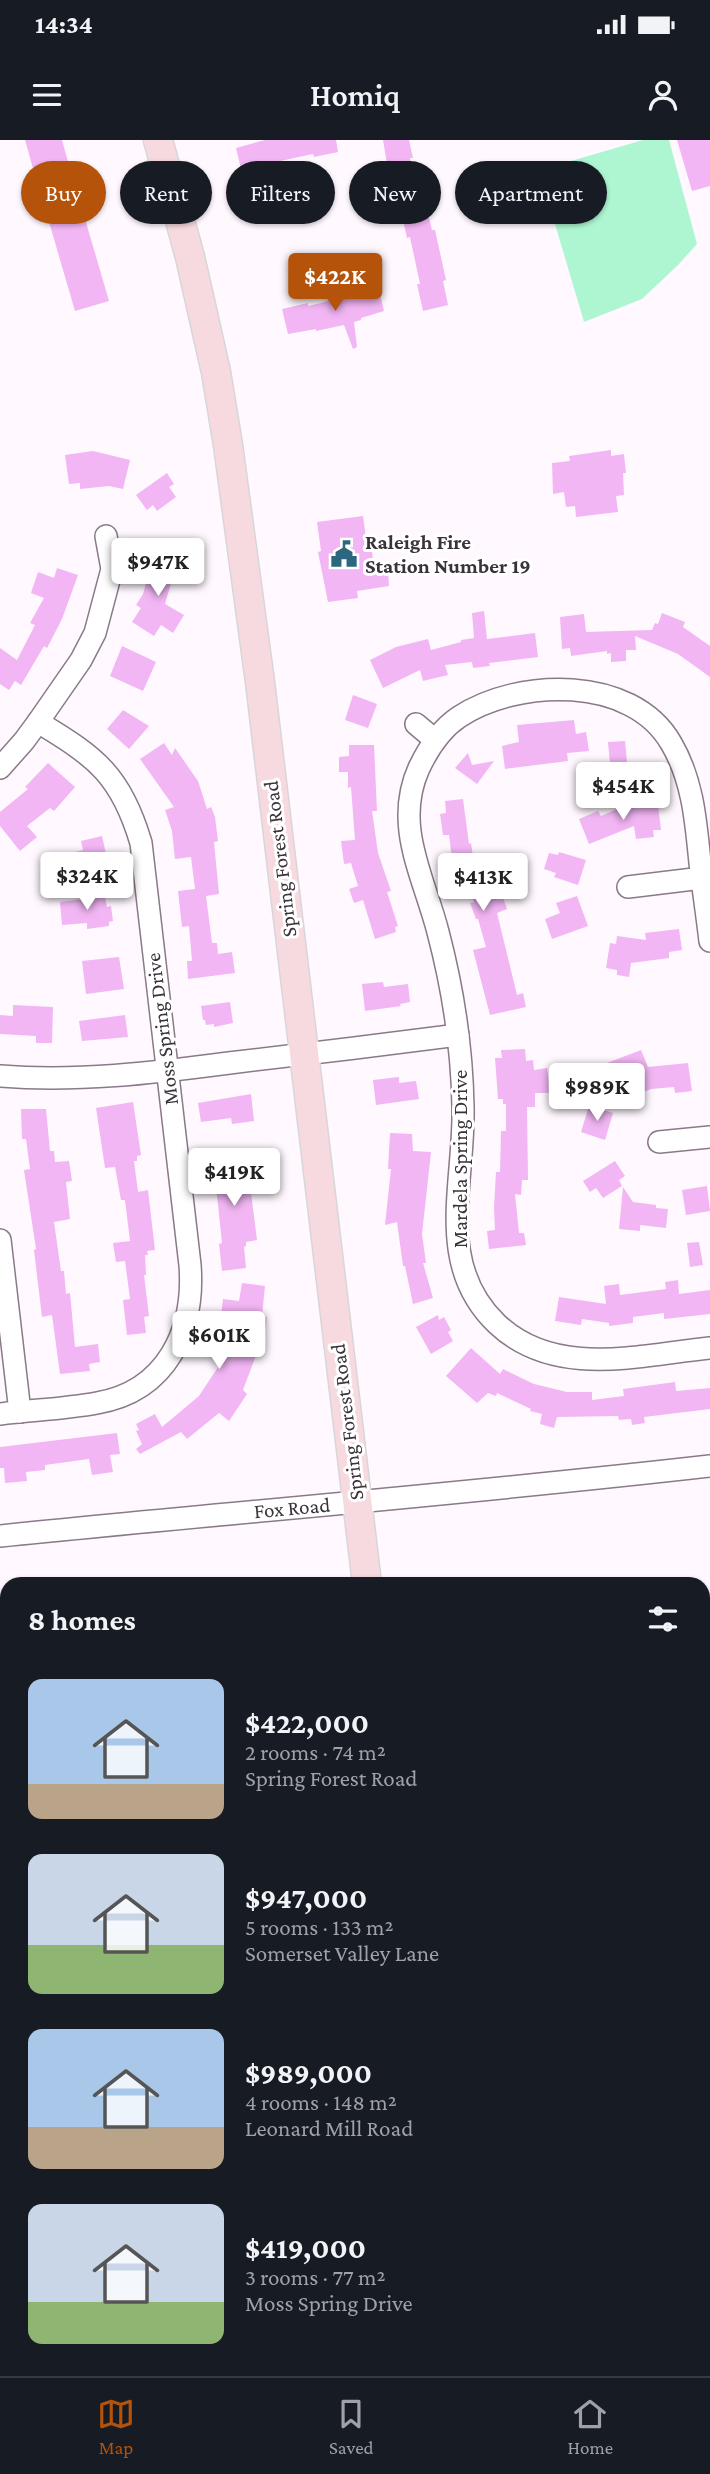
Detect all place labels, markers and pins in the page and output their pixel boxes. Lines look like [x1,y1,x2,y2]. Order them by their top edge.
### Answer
pin: $422K [286,254,384,313]
place label: Raleigh Fire Station Number 19 [365,530,531,578]
pin: $947K [109,538,207,598]
public building icon: Raleigh Fire Station Number 19 [329,539,359,569]
pin: $454K [574,762,672,822]
pin: $324K [38,852,136,912]
pin: $413K [434,854,532,913]
pin: $989K [548,1063,646,1123]
pin: $419K [185,1149,283,1208]
pin: $601K [170,1312,268,1371]

